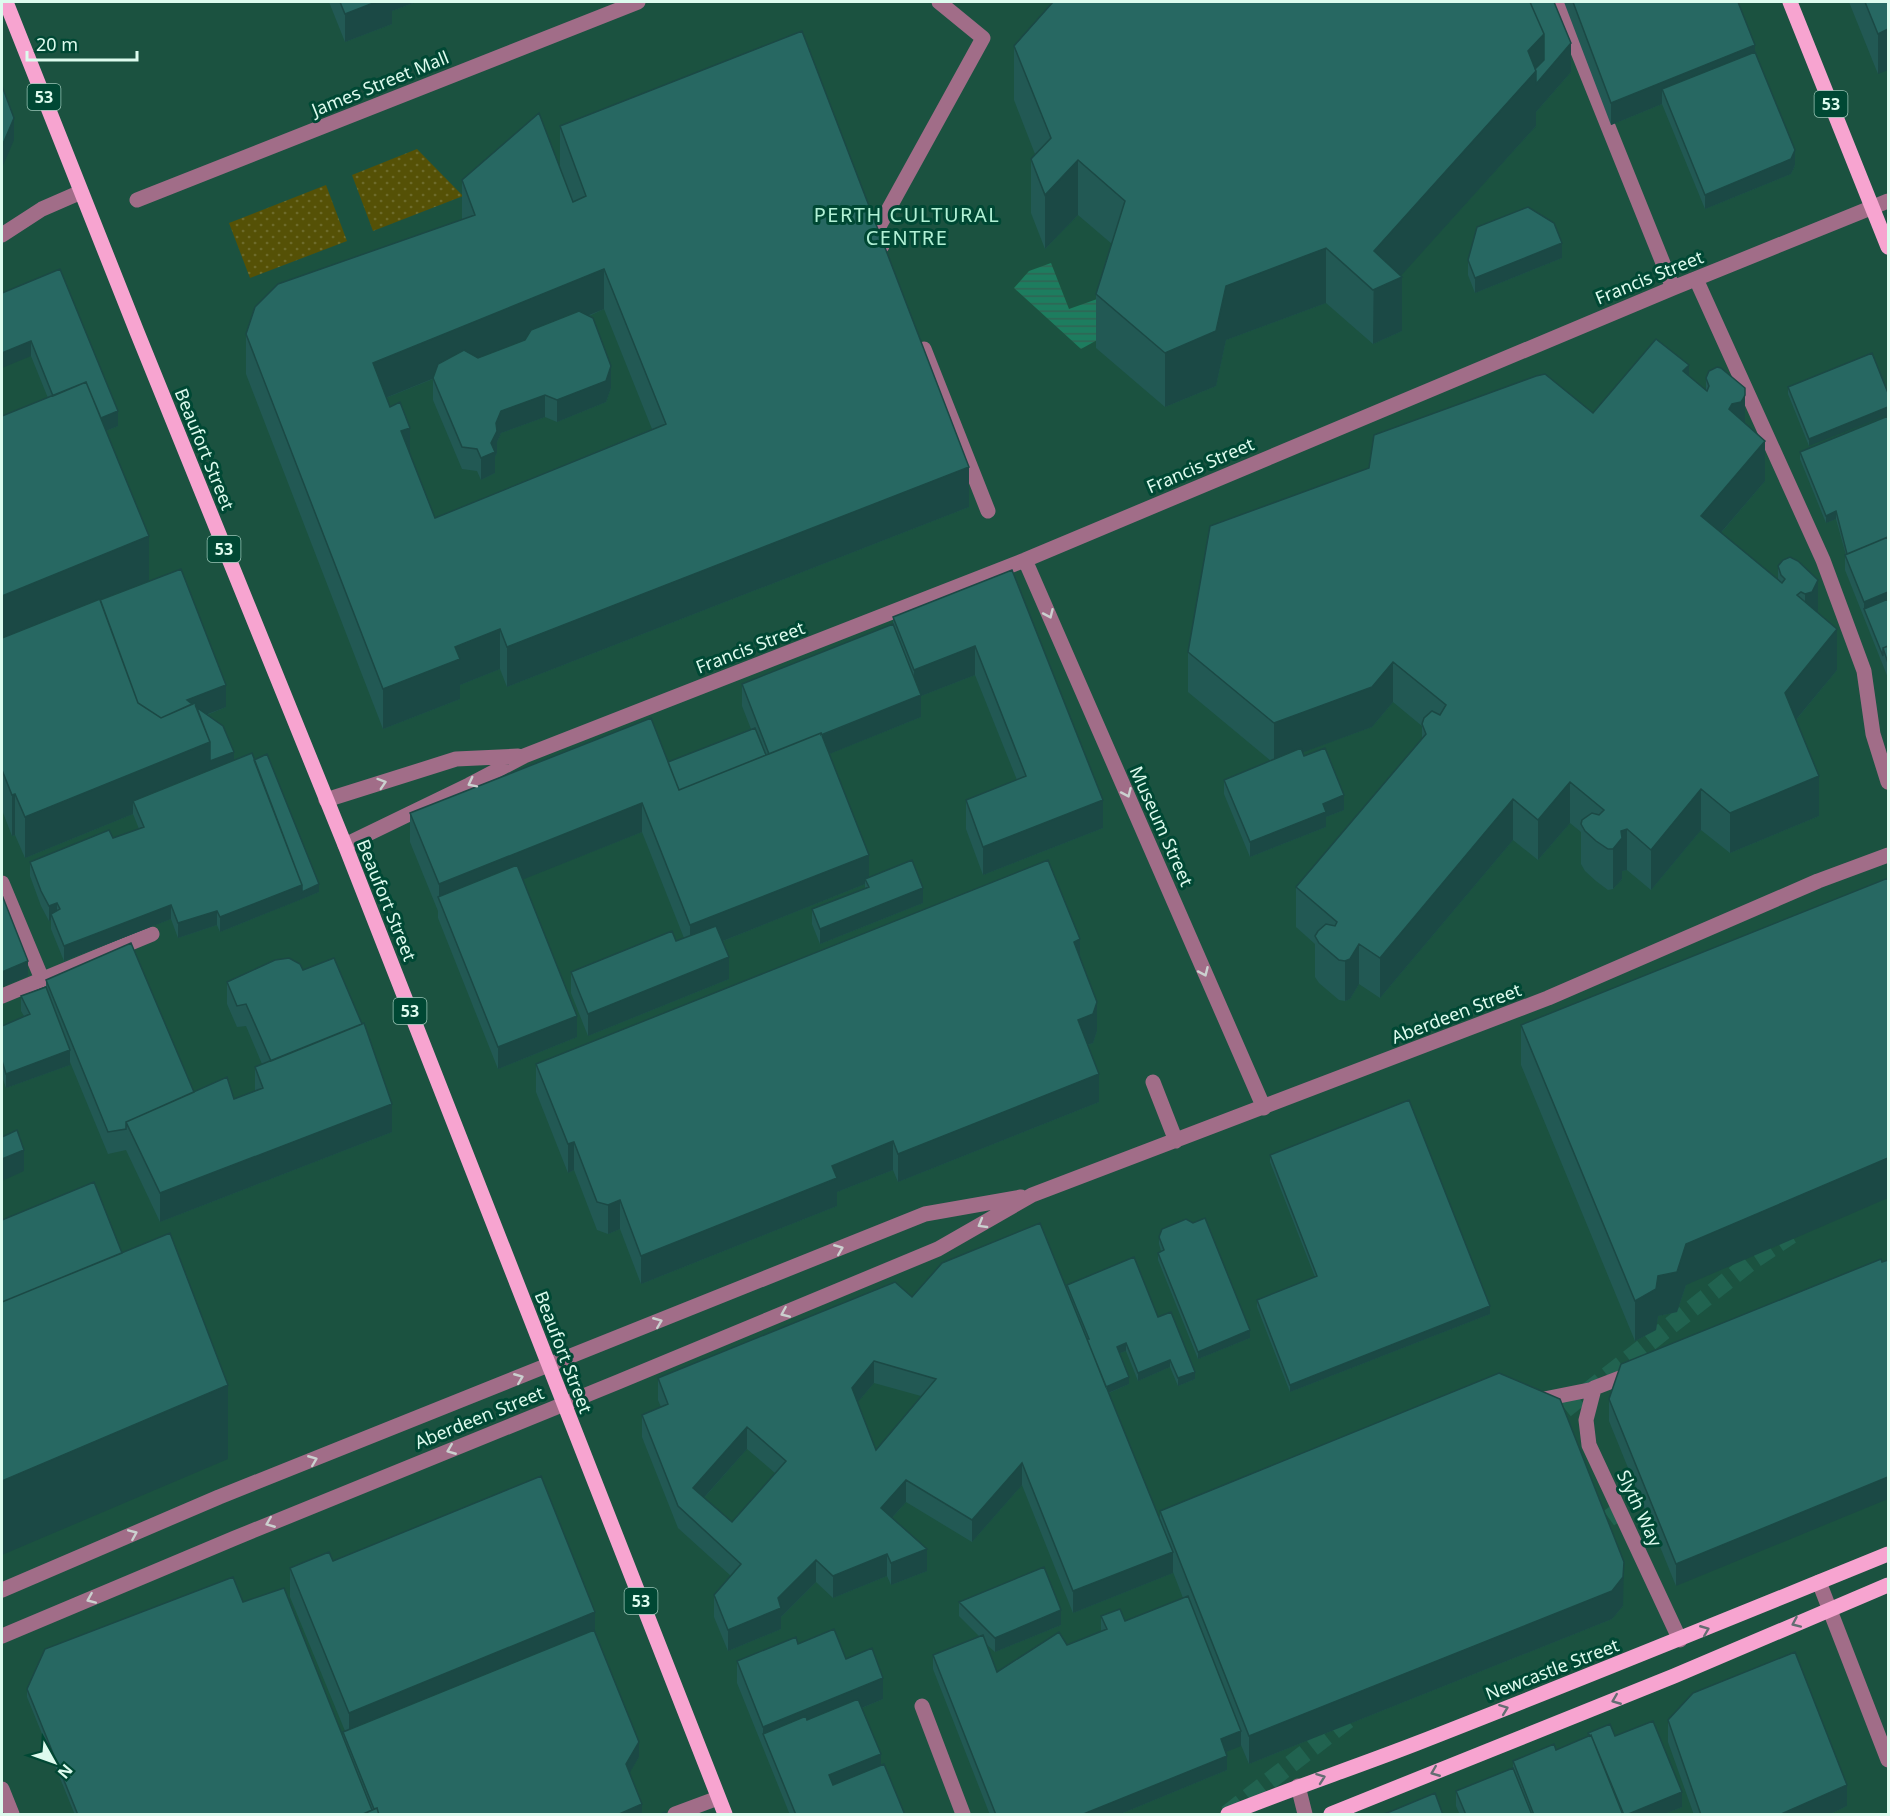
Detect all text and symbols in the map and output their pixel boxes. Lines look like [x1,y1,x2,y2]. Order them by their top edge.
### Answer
scale bar [27,24,136,62]
text: 20 m [36,32,78,56]
street label: James Street Mall [306,45,452,122]
road number: 53 [28,84,60,110]
road number: 53 [1814,91,1848,117]
district label: PERTH CULTURAL CENTRE [814,201,1000,251]
street label: Francis Street [1591,244,1707,310]
street label: Beaufort Street [170,385,240,514]
street label: Francis Street [1143,431,1258,498]
road number: 53 [208,536,240,562]
one-way arrow [1041,608,1053,619]
street label: Francis Street [692,615,808,679]
street label: Museum Street [1125,762,1199,890]
one-way arrow [468,776,478,787]
one-way arrow [376,778,387,790]
one-way arrow [1119,786,1131,797]
street label: Beaufort Street [352,836,422,965]
one-way arrow [1197,965,1209,976]
street label: Aberdeen Street [1388,977,1525,1049]
road number: 53 [394,998,426,1024]
one-way arrow [978,1217,988,1228]
one-way arrow [833,1244,844,1256]
street label: Beaufort Street [530,1287,599,1417]
one-way arrow [780,1306,791,1318]
one-way arrow [652,1317,663,1329]
one-way arrow [513,1373,524,1385]
street label: Aberdeen Street [411,1380,548,1454]
one-way arrow [446,1443,457,1455]
one-way arrow [307,1455,318,1467]
street label: Slyth Way [1612,1466,1668,1551]
one-way arrow [266,1516,277,1528]
one-way arrow [126,1529,137,1541]
road number: 53 [624,1588,658,1614]
one-way arrow [86,1592,97,1604]
one-way arrow [1791,1616,1802,1628]
one-way arrow [1698,1625,1709,1637]
street label: Newcastle Street [1482,1632,1623,1706]
one-way arrow [1612,1693,1623,1705]
one-way arrow [1498,1704,1509,1716]
north arrow [24,1732,84,1792]
text: N [53,1760,78,1784]
one-way arrow [1431,1765,1442,1777]
one-way arrow [1316,1772,1326,1785]

